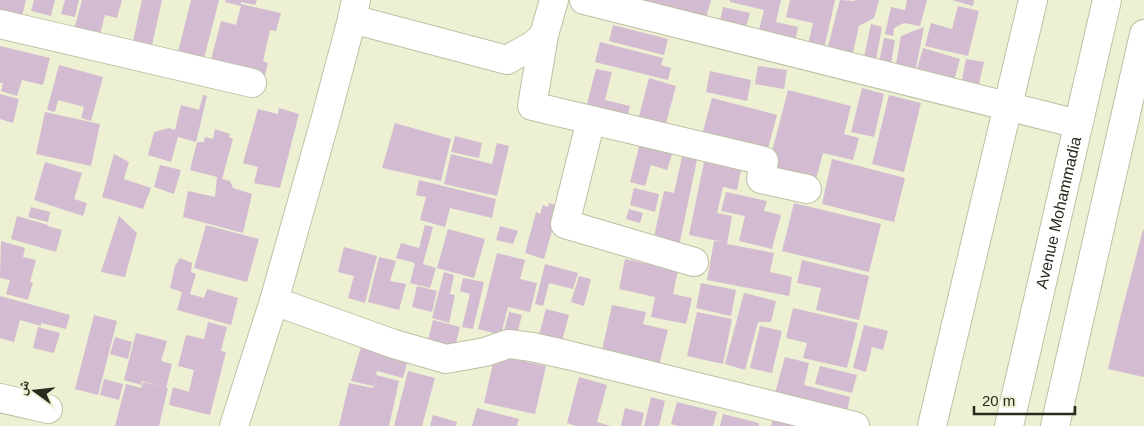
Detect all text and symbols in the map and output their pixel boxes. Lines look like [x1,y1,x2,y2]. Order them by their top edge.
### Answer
street label: Avenue Mohammadia [1032,135,1084,290]
north arrow [10,366,60,416]
text: ش [13,378,33,397]
scale bar [974,384,1075,416]
text: 20 m [982,392,1015,409]

